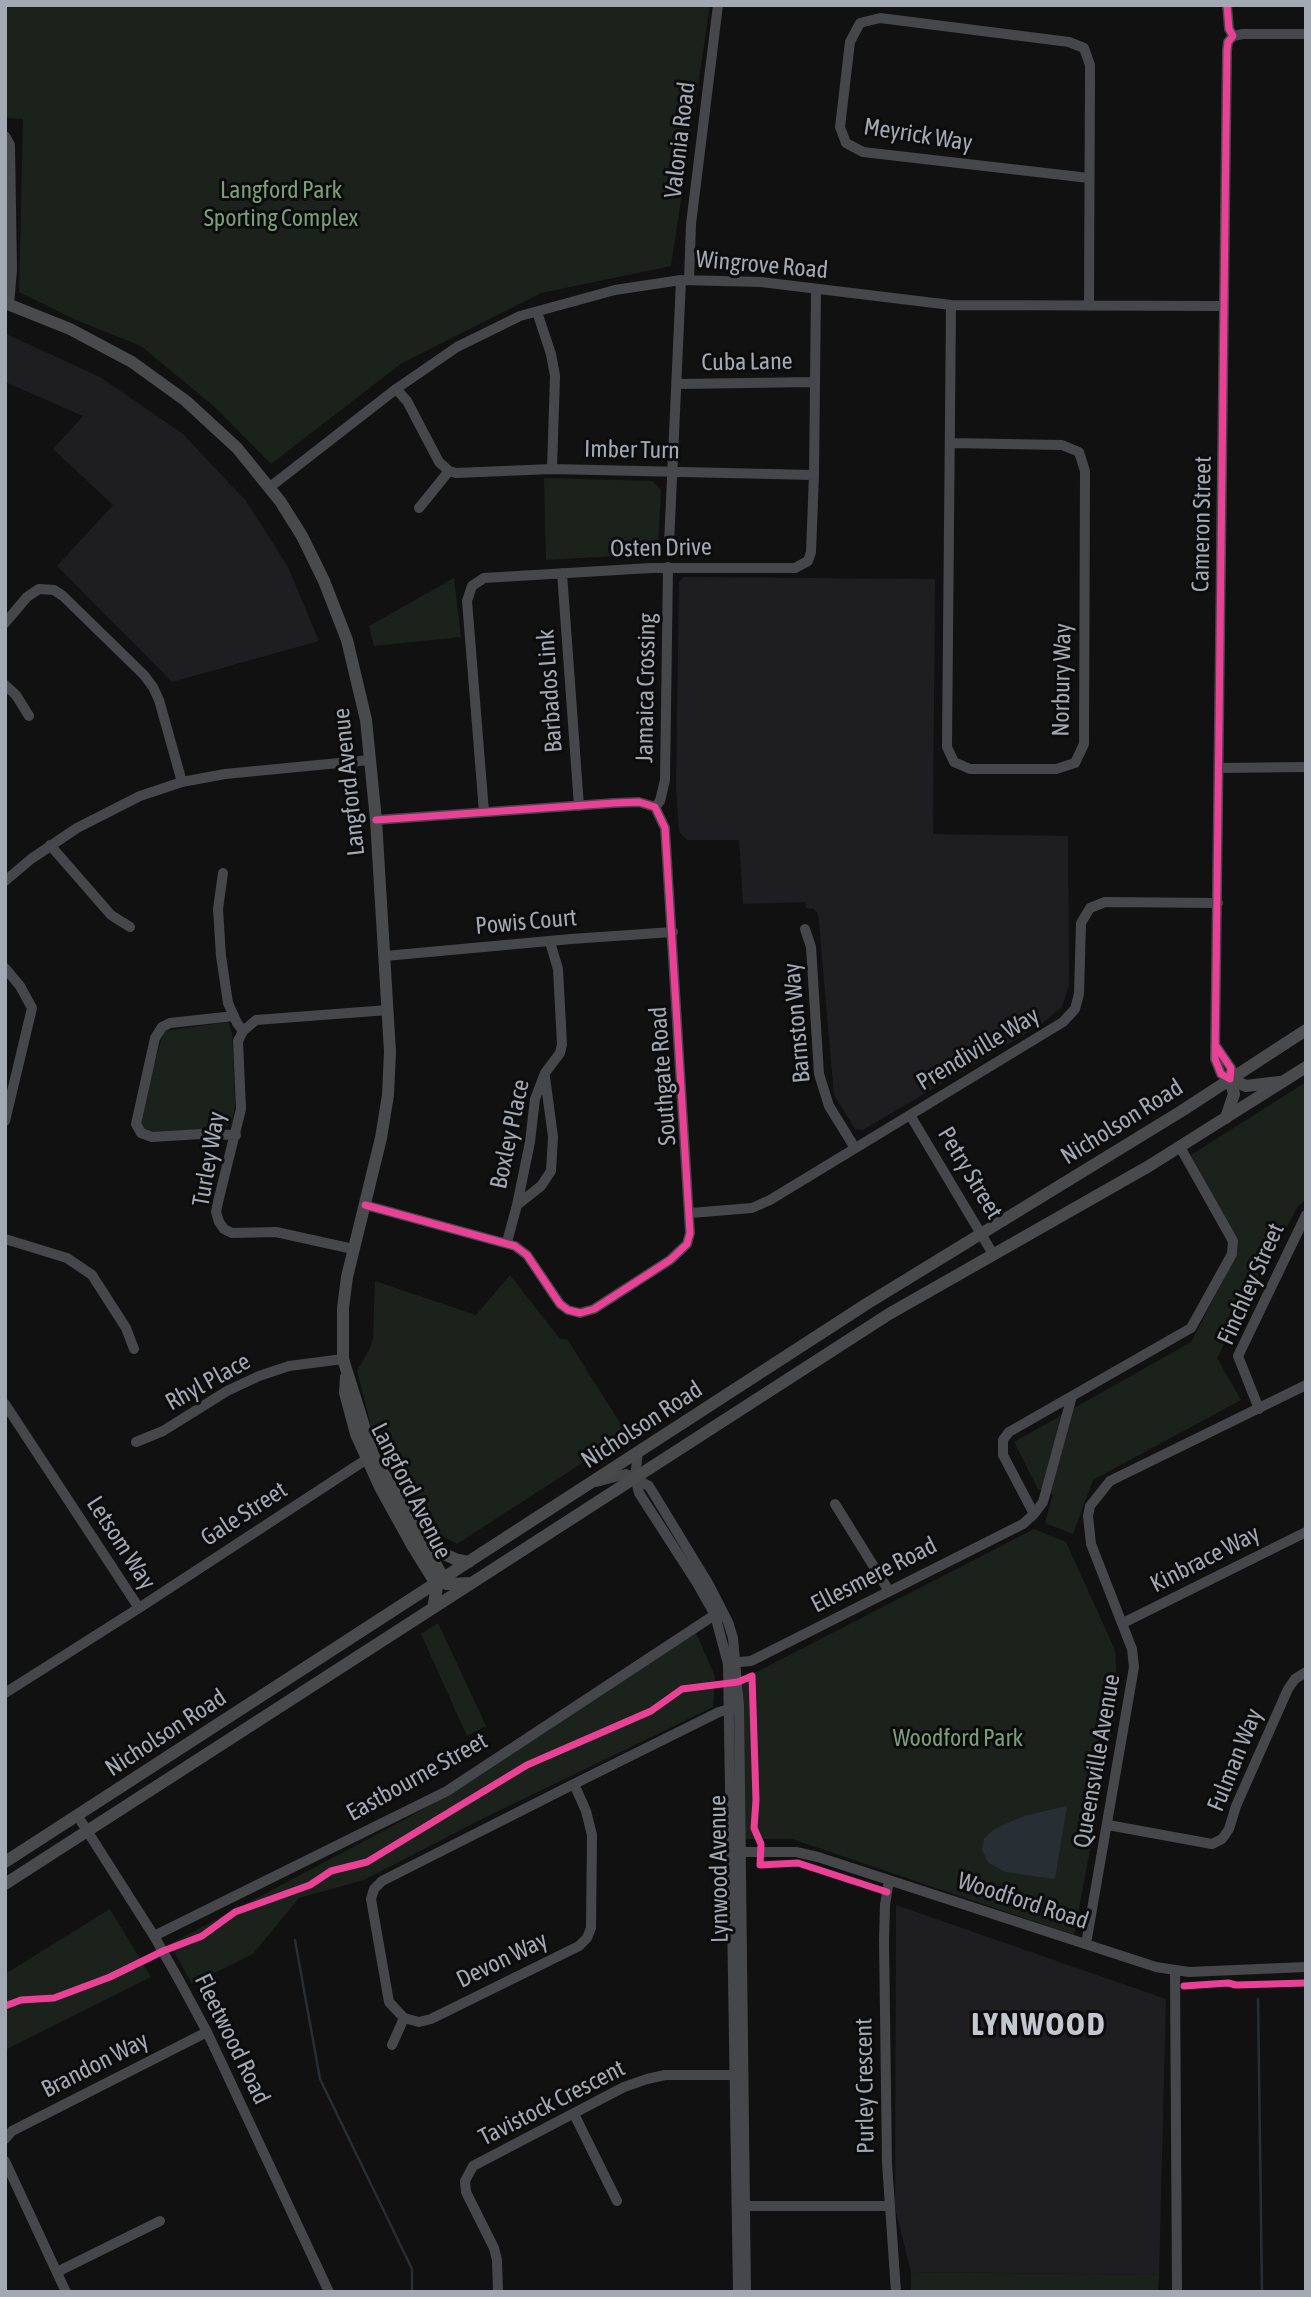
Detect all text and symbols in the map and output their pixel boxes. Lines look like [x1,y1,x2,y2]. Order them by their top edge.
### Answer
street label: Valonia Road [659,80,701,200]
street label: Meyrick Way [862,112,974,158]
park label: Langford Park Sporting Complex [204,176,358,232]
street label: Wingrove Road [695,245,829,285]
street label: Cuba Lane [701,347,793,377]
street label: Imber Turn [584,435,680,465]
street label: Cameron Street [1186,456,1218,592]
street label: Osten Drive [610,533,712,563]
street label: Jamaica Crossing [630,613,662,763]
street label: Norbury Way [1047,623,1077,737]
street label: Barbados Link [531,628,569,754]
street label: Langford Avenue [327,707,371,857]
street label: Powis Court [474,903,578,941]
street label: Barnston Way [777,962,817,1084]
street label: Prendiville Way [911,1001,1045,1097]
street label: Southgate Road [644,1006,682,1146]
street label: Nicholson Road [1056,1073,1188,1171]
street label: Boxley Place [484,1077,536,1191]
street label: Turley Way [187,1109,231,1209]
street label: Petry Street [931,1122,1009,1224]
street label: Finchley Street [1211,1219,1291,1349]
street label: Rhyl Place [161,1347,255,1417]
street label: Nicholson Road [576,1375,708,1475]
street label: Langford Avenue [364,1418,458,1564]
street label: Gale Street [196,1476,292,1552]
street label: Letsom Way [80,1491,162,1595]
street label: Kinbrace Way [1146,1519,1264,1599]
street label: Ellesmere Road [806,1531,942,1619]
street label: Queensville Avenue [1068,1672,1126,1850]
street label: Nicholson Road [100,1683,232,1783]
street label: Fulman Way [1201,1704,1269,1816]
park label: Woodford Park [893,1724,1023,1752]
street label: Eastbourne Street [342,1726,492,1828]
street label: Lynwood Avenue [703,1795,735,1943]
street label: Woodford Road [954,1866,1092,1936]
street label: Devon Way [452,1926,552,1994]
street label: Fleetwood Road [188,1969,276,2109]
district label: LYNWOOD [972,2006,1106,2044]
street label: Purley Crescent [849,2018,881,2154]
street label: Brandon Way [37,2026,153,2104]
street label: Tavistock Crescent [474,2054,630,2152]

